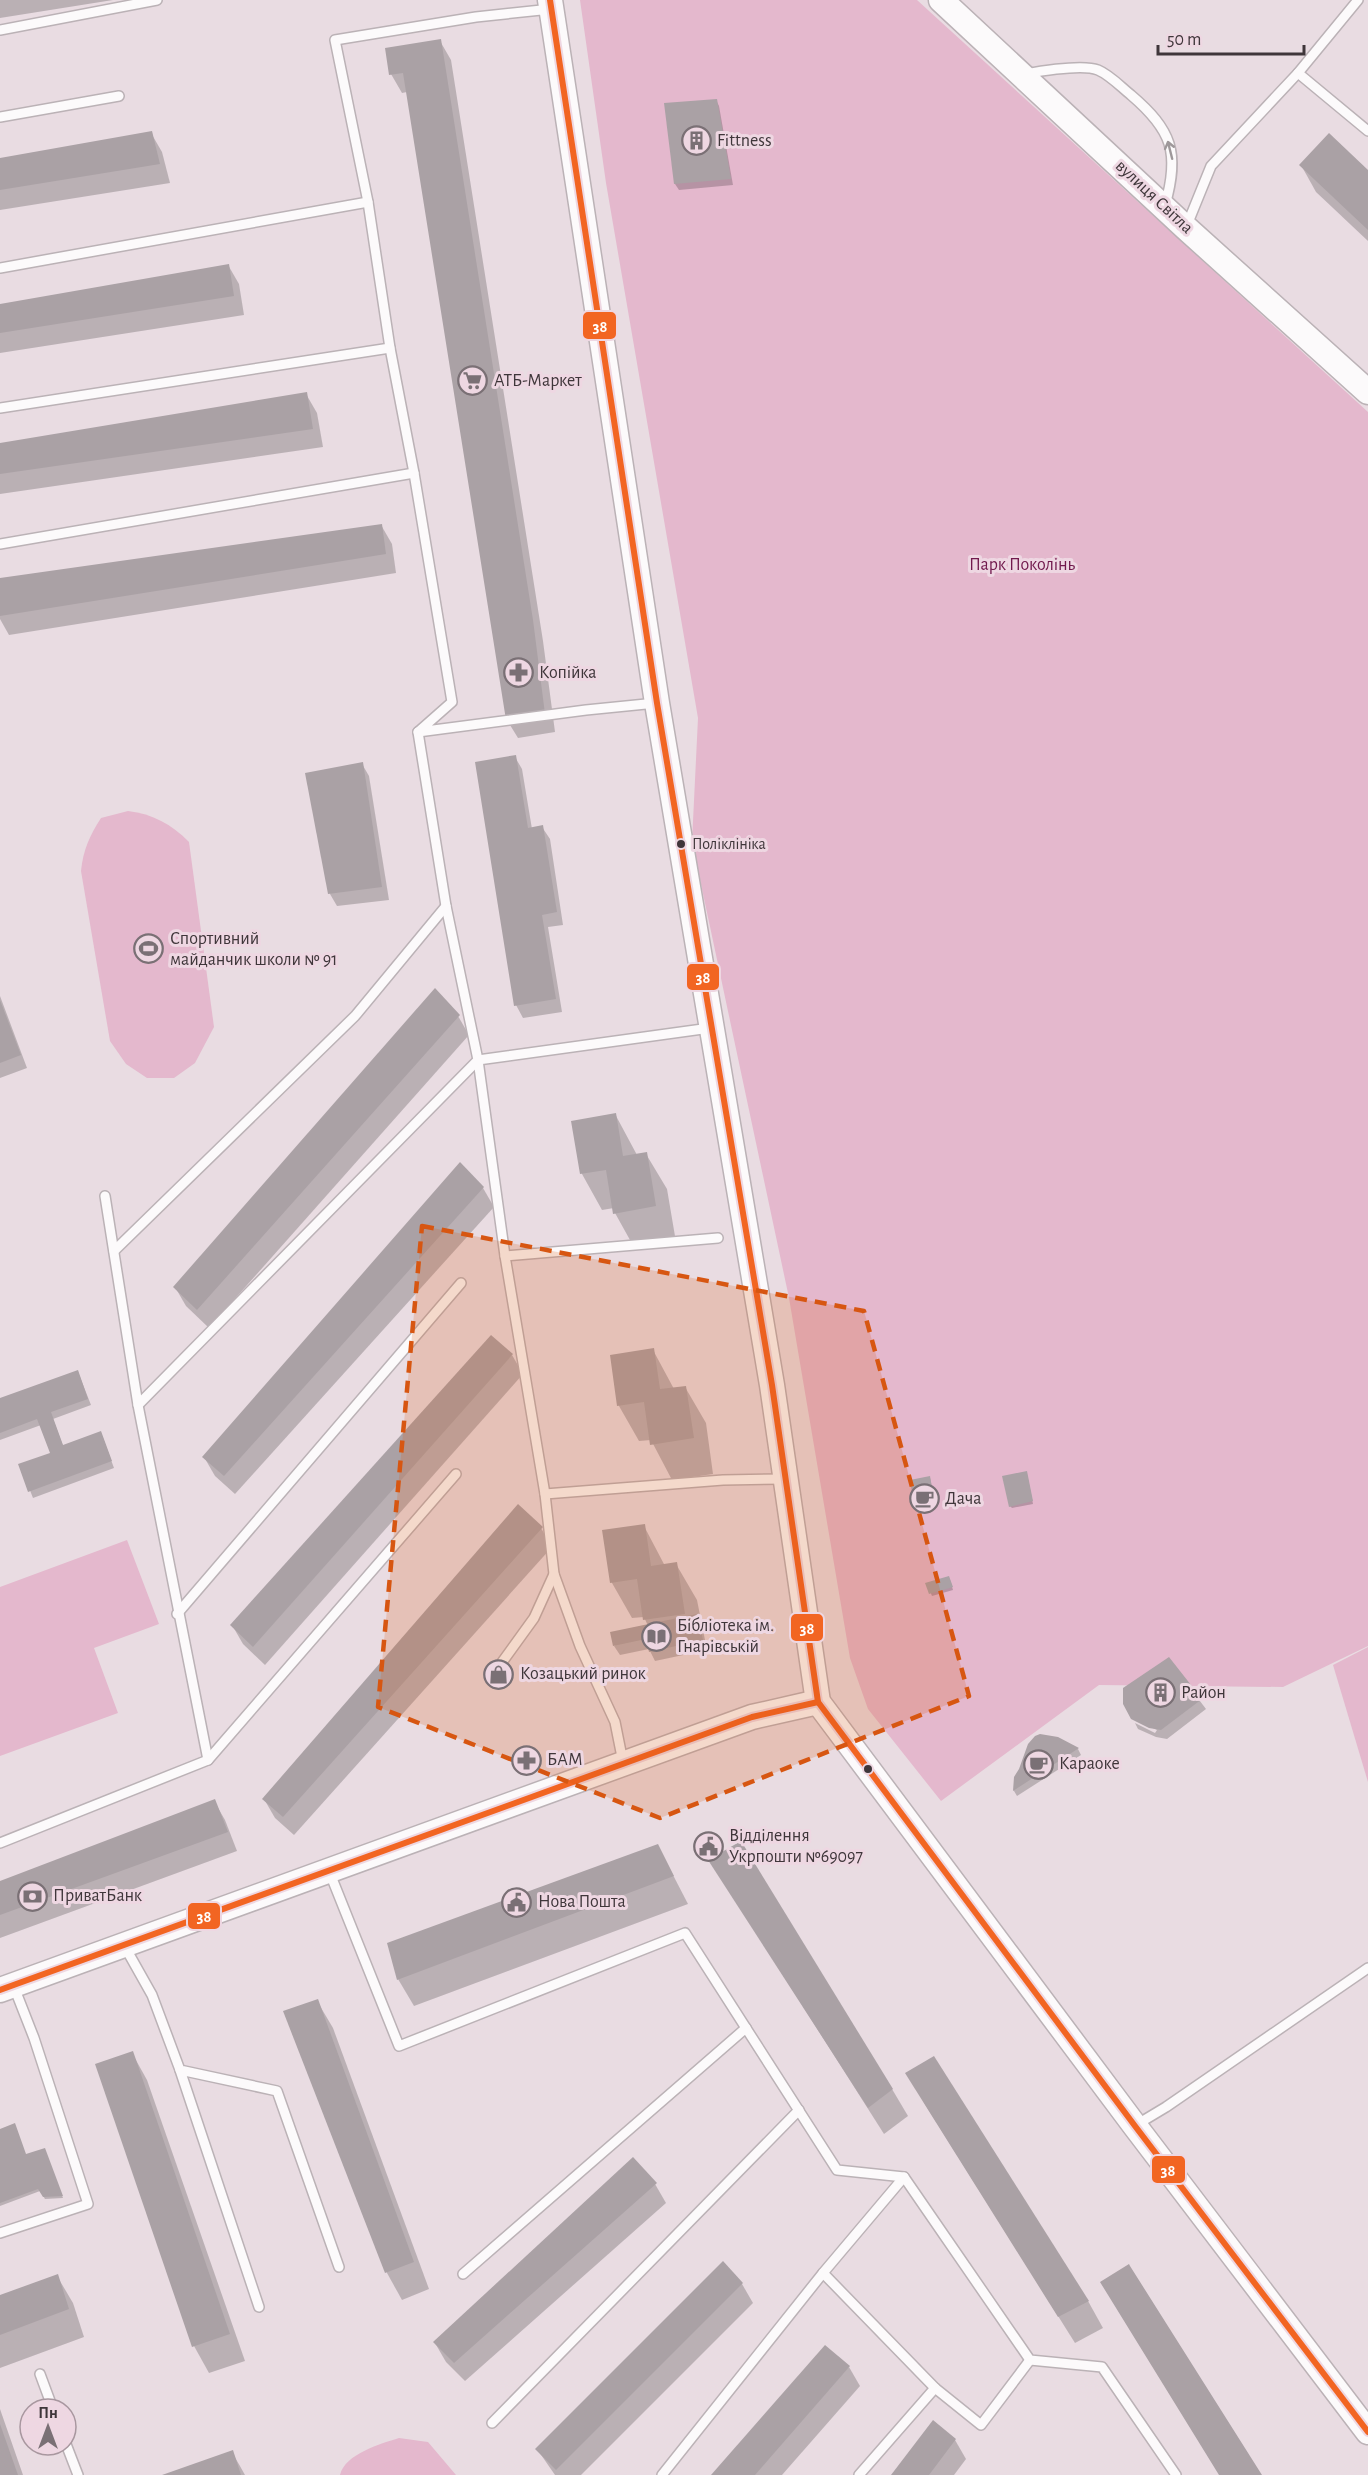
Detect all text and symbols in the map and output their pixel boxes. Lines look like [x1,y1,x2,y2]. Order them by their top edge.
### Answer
scale bar [1158,18,1304,56]
text: 50 m [1167,31,1201,49]
building icon: Fittness [680,125,712,157]
place label: Fittness [717,132,772,150]
one-way arrow [1163,141,1175,160]
street label: вулиця Світла [1112,157,1196,237]
line badge: 38 [582,311,617,340]
text: 38 [593,319,607,335]
supermarket icon: АТБ-Маркет [457,365,489,397]
place label: АТБ-Маркет [494,372,582,390]
park label: Парк Поколінь [969,556,1075,574]
pharmacy icon: Копійка [502,657,534,689]
place label: Копійка [539,664,596,682]
place label: Поліклініка [692,836,766,852]
marker: Поліклініка [675,838,687,850]
place label: Спортивний майданчик школи № 91 [170,930,337,969]
sports icon: Спортивний майданчик школи № 91 [133,933,165,965]
line badge: 38 [686,963,720,991]
text: 38 [696,970,710,986]
cafe icon: Дача [908,1483,940,1515]
place label: Дача [945,1490,981,1508]
line badge: 38 [790,1613,824,1642]
place label: Бібліотека ім. Гнарівській [677,1616,774,1656]
library icon: Бібліотека ім. Гнарівській [640,1620,672,1652]
text: 38 [800,1621,814,1637]
shop icon: Козацький ринок [483,1658,515,1690]
place label: Козацький ринок [520,1665,647,1683]
building icon: Район [1144,1677,1176,1709]
place label: Район [1181,1684,1226,1702]
pharmacy icon: БАМ [510,1744,542,1776]
cafe icon: Караоке [1022,1748,1054,1780]
place label: БАМ [547,1751,583,1769]
place label: Караоке [1059,1755,1120,1773]
unlabelled marker [862,1763,874,1775]
place label: Відділення Укрпошти №69097 [729,1827,863,1866]
public building icon: Відділення Укрпошти №69097 [692,1830,724,1862]
bank icon: ПриватБанк [16,1880,48,1912]
public building icon: Нова Пошта [501,1886,533,1918]
place label: ПриватБанк [53,1887,143,1905]
place label: Нова Пошта [538,1893,626,1911]
line badge: 38 [187,1902,221,1930]
text: 38 [197,1909,211,1925]
line badge: 38 [1151,2155,1186,2184]
text: 38 [1161,2163,1175,2179]
north arrow [18,2397,78,2457]
text: Пн [38,2405,58,2421]

